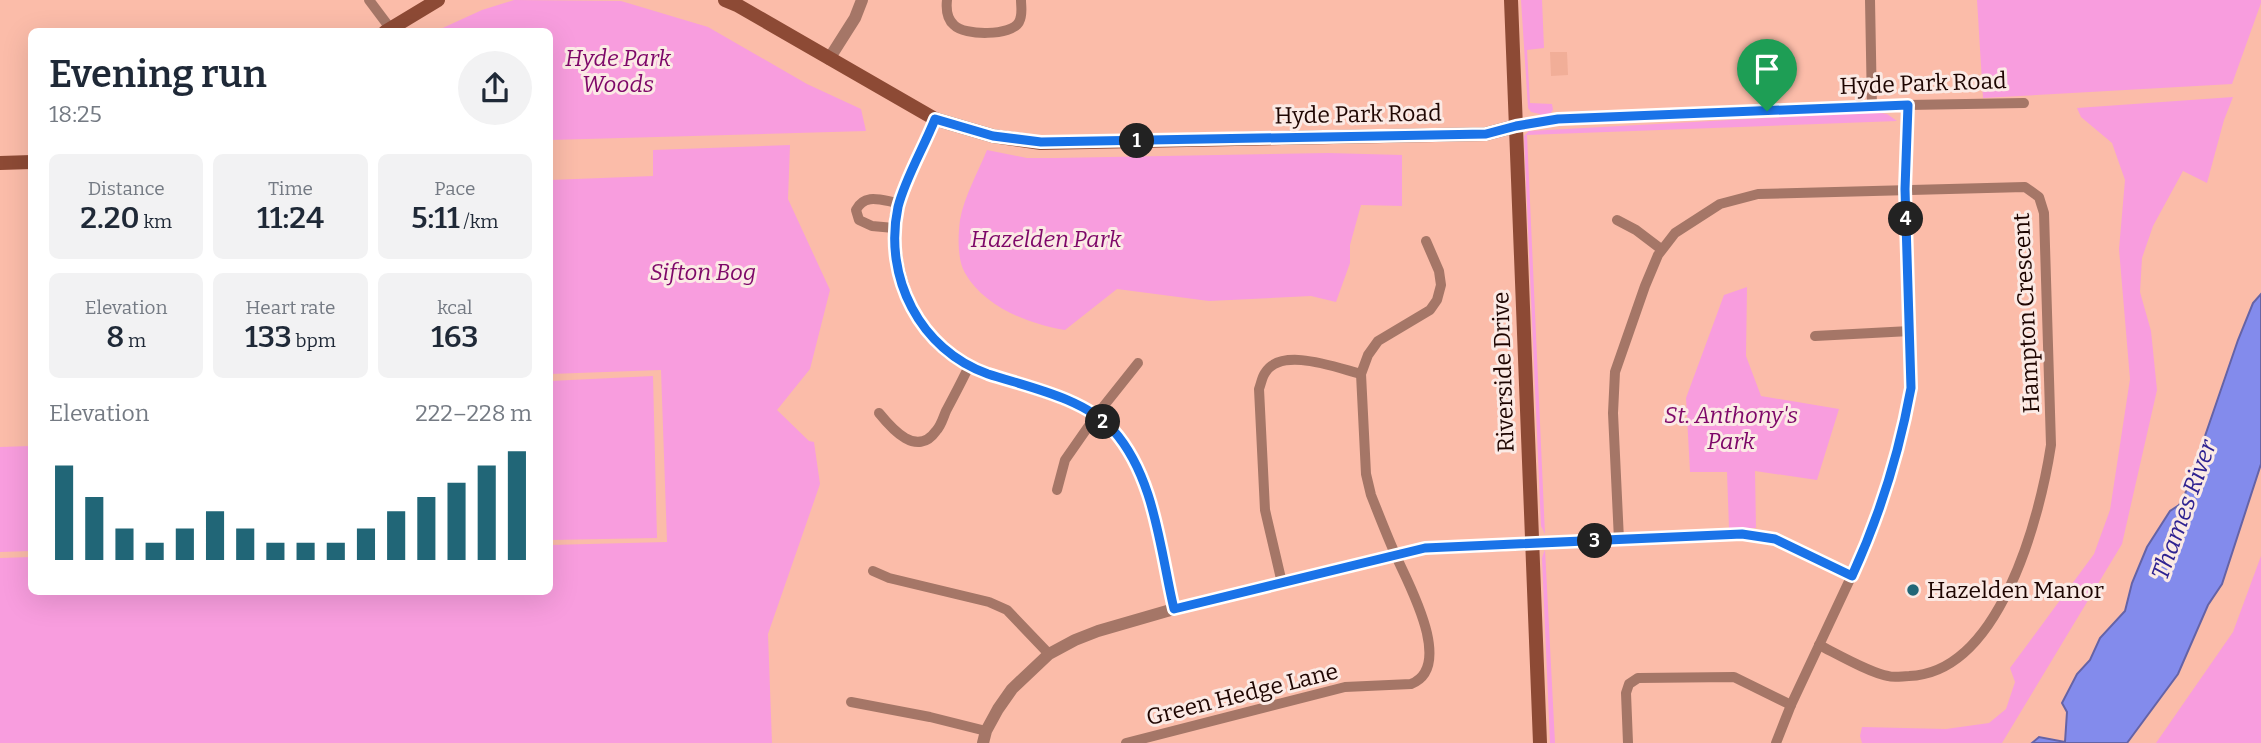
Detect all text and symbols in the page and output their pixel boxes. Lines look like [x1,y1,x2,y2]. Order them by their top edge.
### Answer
pin [1737,39,1797,111]
park label: Hyde Park Woods [565,44,671,98]
icon: arrive [1748,50,1786,88]
text: Evening run [49,51,267,97]
button: share [458,51,532,125]
street label: Hyde Park Road [1839,66,2007,100]
street label: Hyde Park Road [1274,99,1442,129]
text: 18:25 [49,100,102,128]
pin: 1 [1120,124,1154,158]
text: 1 [1132,129,1141,152]
text: Distance [88,177,165,200]
text: Time [268,177,313,200]
text: Pace [434,177,475,200]
text: 2.20 [80,200,140,236]
text: 11:24 [257,200,324,236]
text: 5:11 [411,200,460,236]
pin: 4 [1888,202,1924,236]
text: 4 [1900,207,1911,230]
text: km [140,210,172,233]
text: /km [460,210,498,233]
street label: Hampton Crescent [2007,212,2045,414]
park label: Hazelden Park [971,225,1122,253]
park label: Sifton Bog [650,258,756,286]
street label: Riverside Drive [1486,291,1520,453]
text: Elevation [85,296,168,319]
text: Heart rate [246,296,335,319]
text: kcal [437,296,473,319]
text: 8 [106,319,124,355]
text: 133 [245,319,292,355]
text: 163 [431,319,478,355]
text: m [124,329,146,352]
text: bpm [292,329,336,352]
text: Elevation [49,399,149,427]
text: 222–228 m [415,399,532,427]
park label: St. Anthony's Park [1664,401,1798,455]
pin: 2 [1086,404,1120,440]
text: 2 [1097,410,1108,433]
water label: Thames River [2146,435,2223,584]
pin: 3 [1578,524,1612,558]
text: 3 [1589,529,1600,552]
place label: Hazelden Manor [1927,576,2104,604]
marker: Hazelden Manor [1905,582,1921,598]
street label: Green Hedge Lane [1143,657,1341,731]

